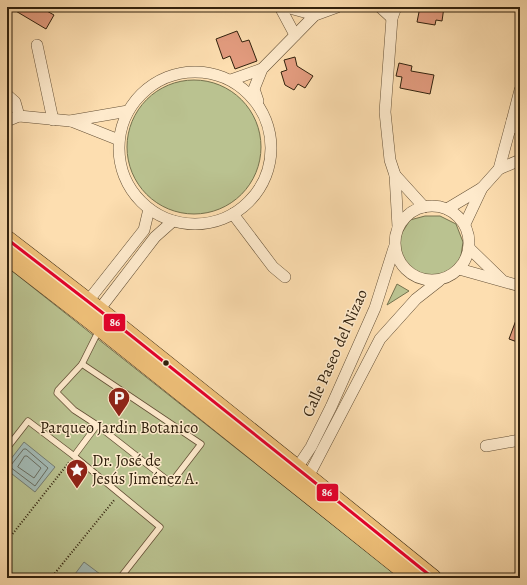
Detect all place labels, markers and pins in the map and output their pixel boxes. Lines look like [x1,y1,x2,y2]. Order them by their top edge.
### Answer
unlabelled marker [161,358,171,368]
parking icon: Parqueo Jardin Botanico [106,385,132,418]
place label: Parqueo Jardin Botanico [40,417,198,439]
place label: Dr. José de Jesús Jiménez A. [92,450,199,490]
place icon: Dr. José de Jesús Jiménez A. [64,457,90,490]

